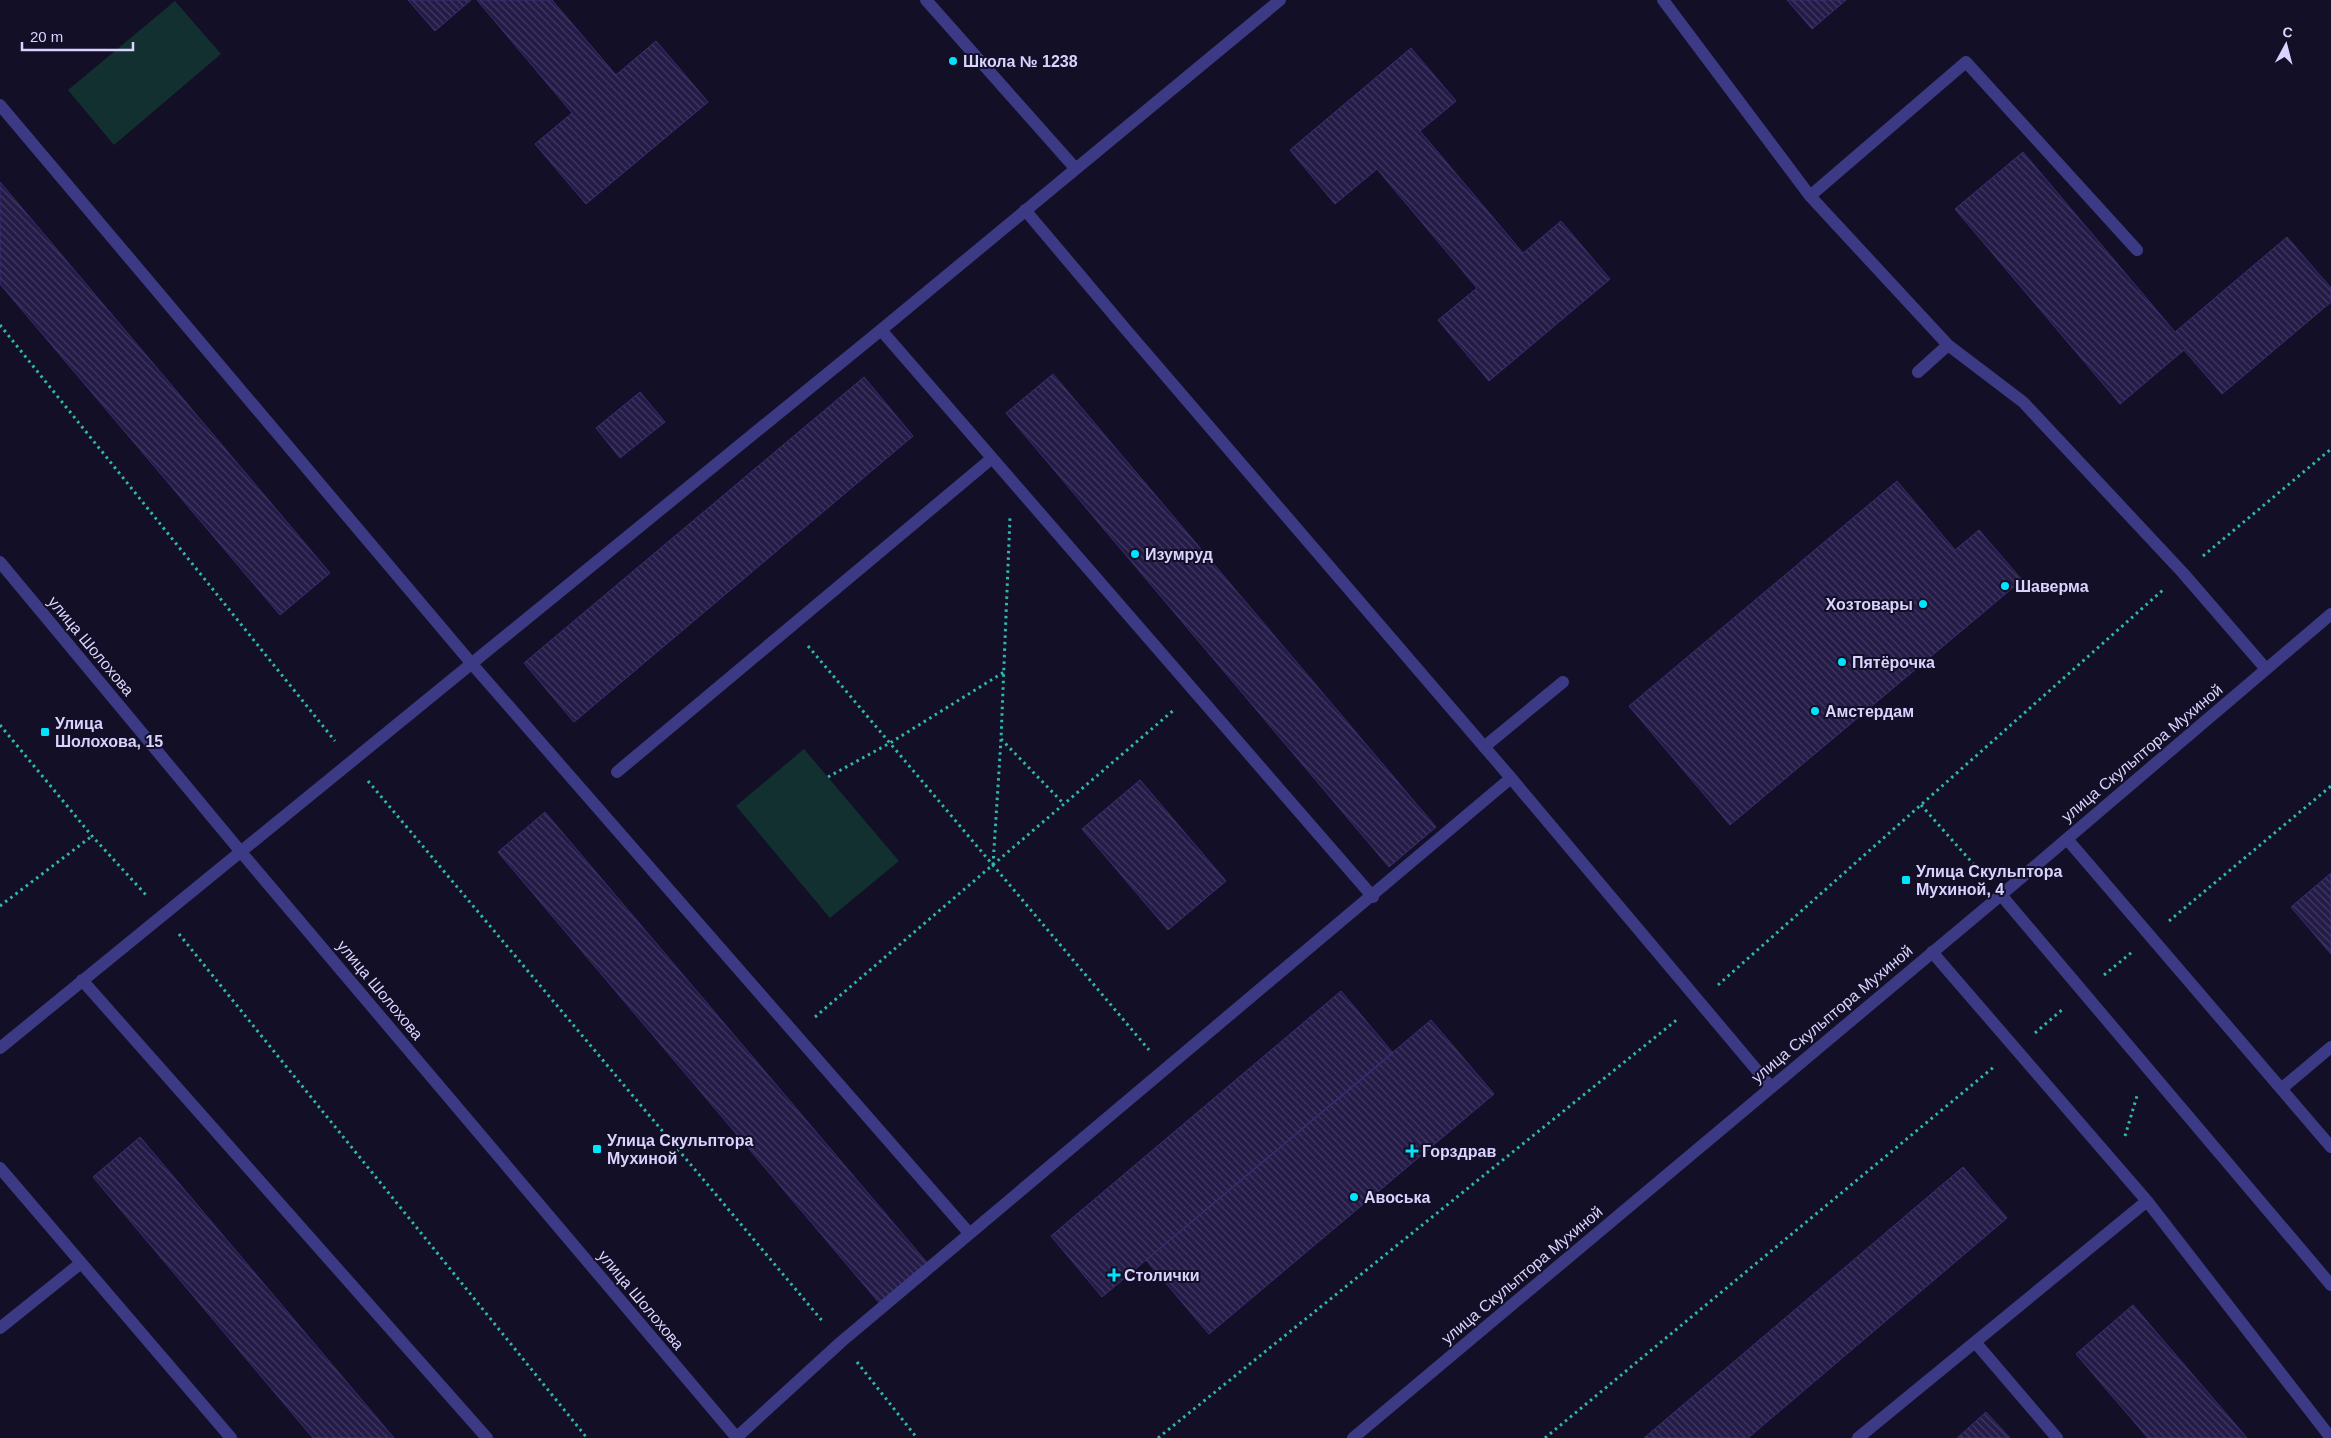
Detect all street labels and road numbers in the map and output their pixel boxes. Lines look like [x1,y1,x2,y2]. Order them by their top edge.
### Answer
street label: улица Шолохова [45,593,137,699]
street label: улица Скульптора Мухиной [2058,681,2226,825]
street label: улица Шолохова [334,937,426,1043]
street label: улица Скульптора Мухиной [1748,942,1916,1086]
street label: улица Скульптора Мухиной [1438,1203,1606,1347]
street label: улица Шолохова [595,1247,687,1353]

